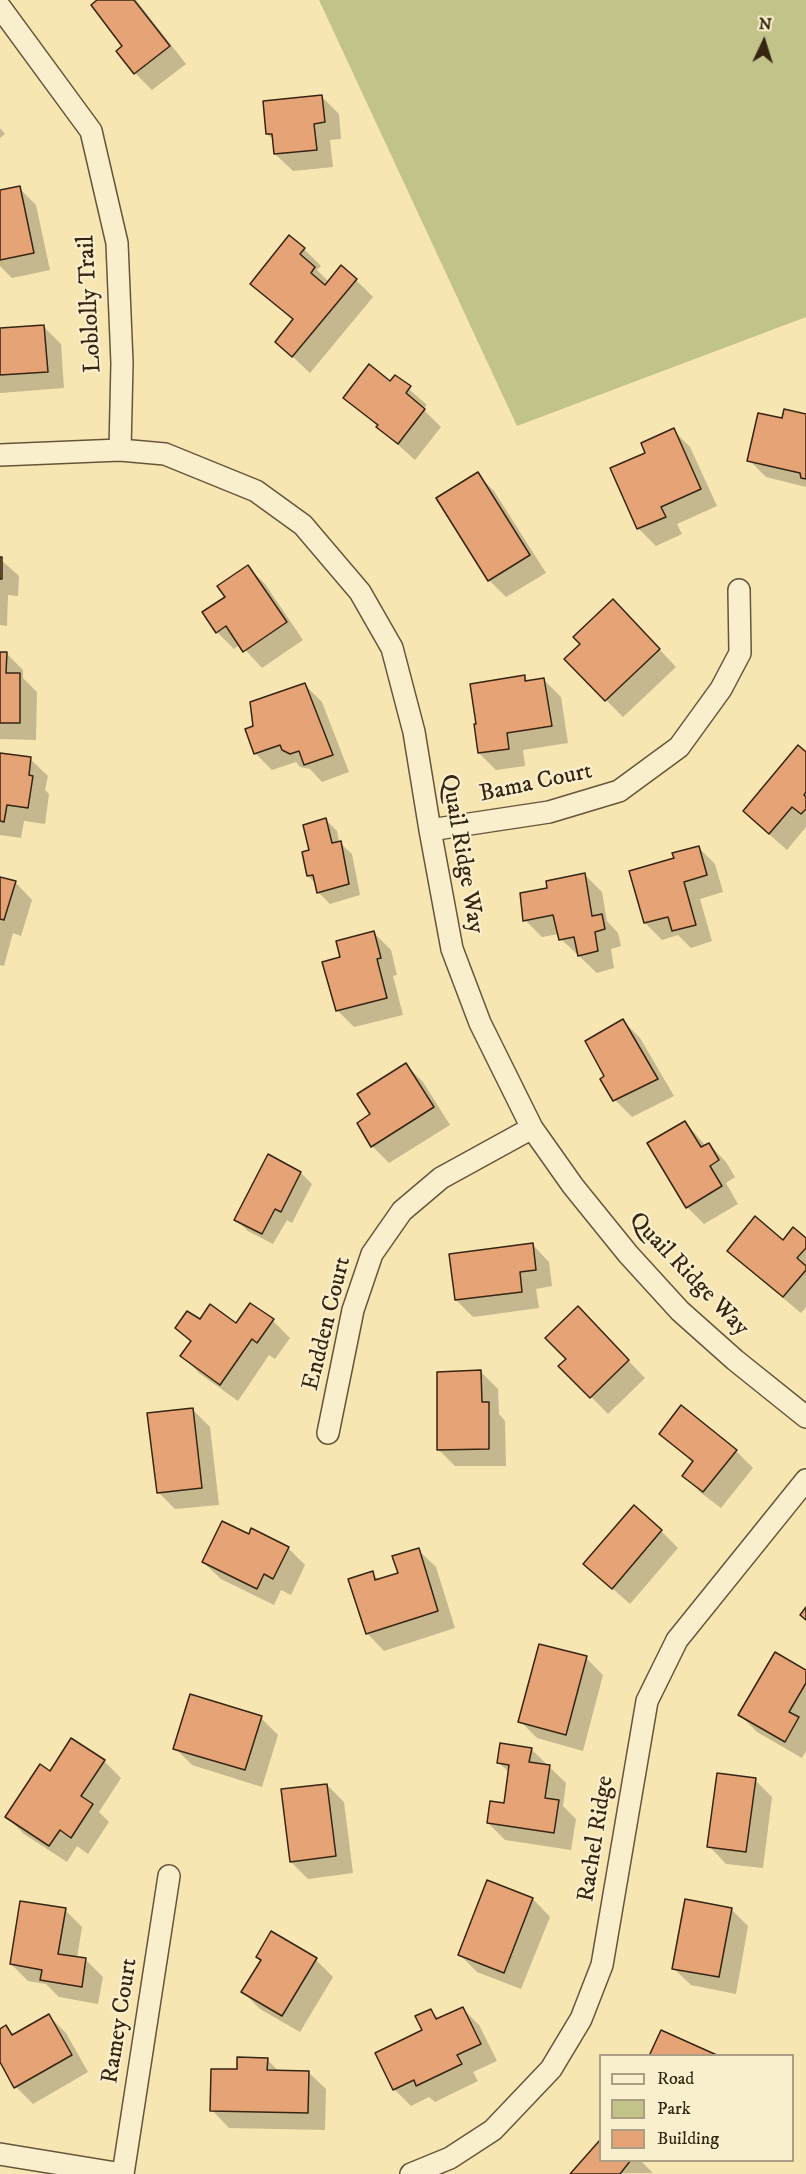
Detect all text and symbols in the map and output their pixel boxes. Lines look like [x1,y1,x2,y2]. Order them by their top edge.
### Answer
north arrow [734,12,794,72]
text: N [758,14,772,34]
street label: Loblolly Trail [73,234,109,374]
street label: Bama Court [477,758,595,810]
street label: Quail Ridge Way [433,772,489,936]
street label: Quail Ridge Way [622,1207,754,1343]
street label: Endden Court [297,1254,359,1394]
street label: Rachel Ridge [573,1774,621,1904]
street label: Ramey Court [97,1956,145,2086]
legend [599,2054,794,2162]
text: Road [657,2068,694,2090]
text: Park [657,2098,691,2120]
text: Building [657,2128,719,2150]

